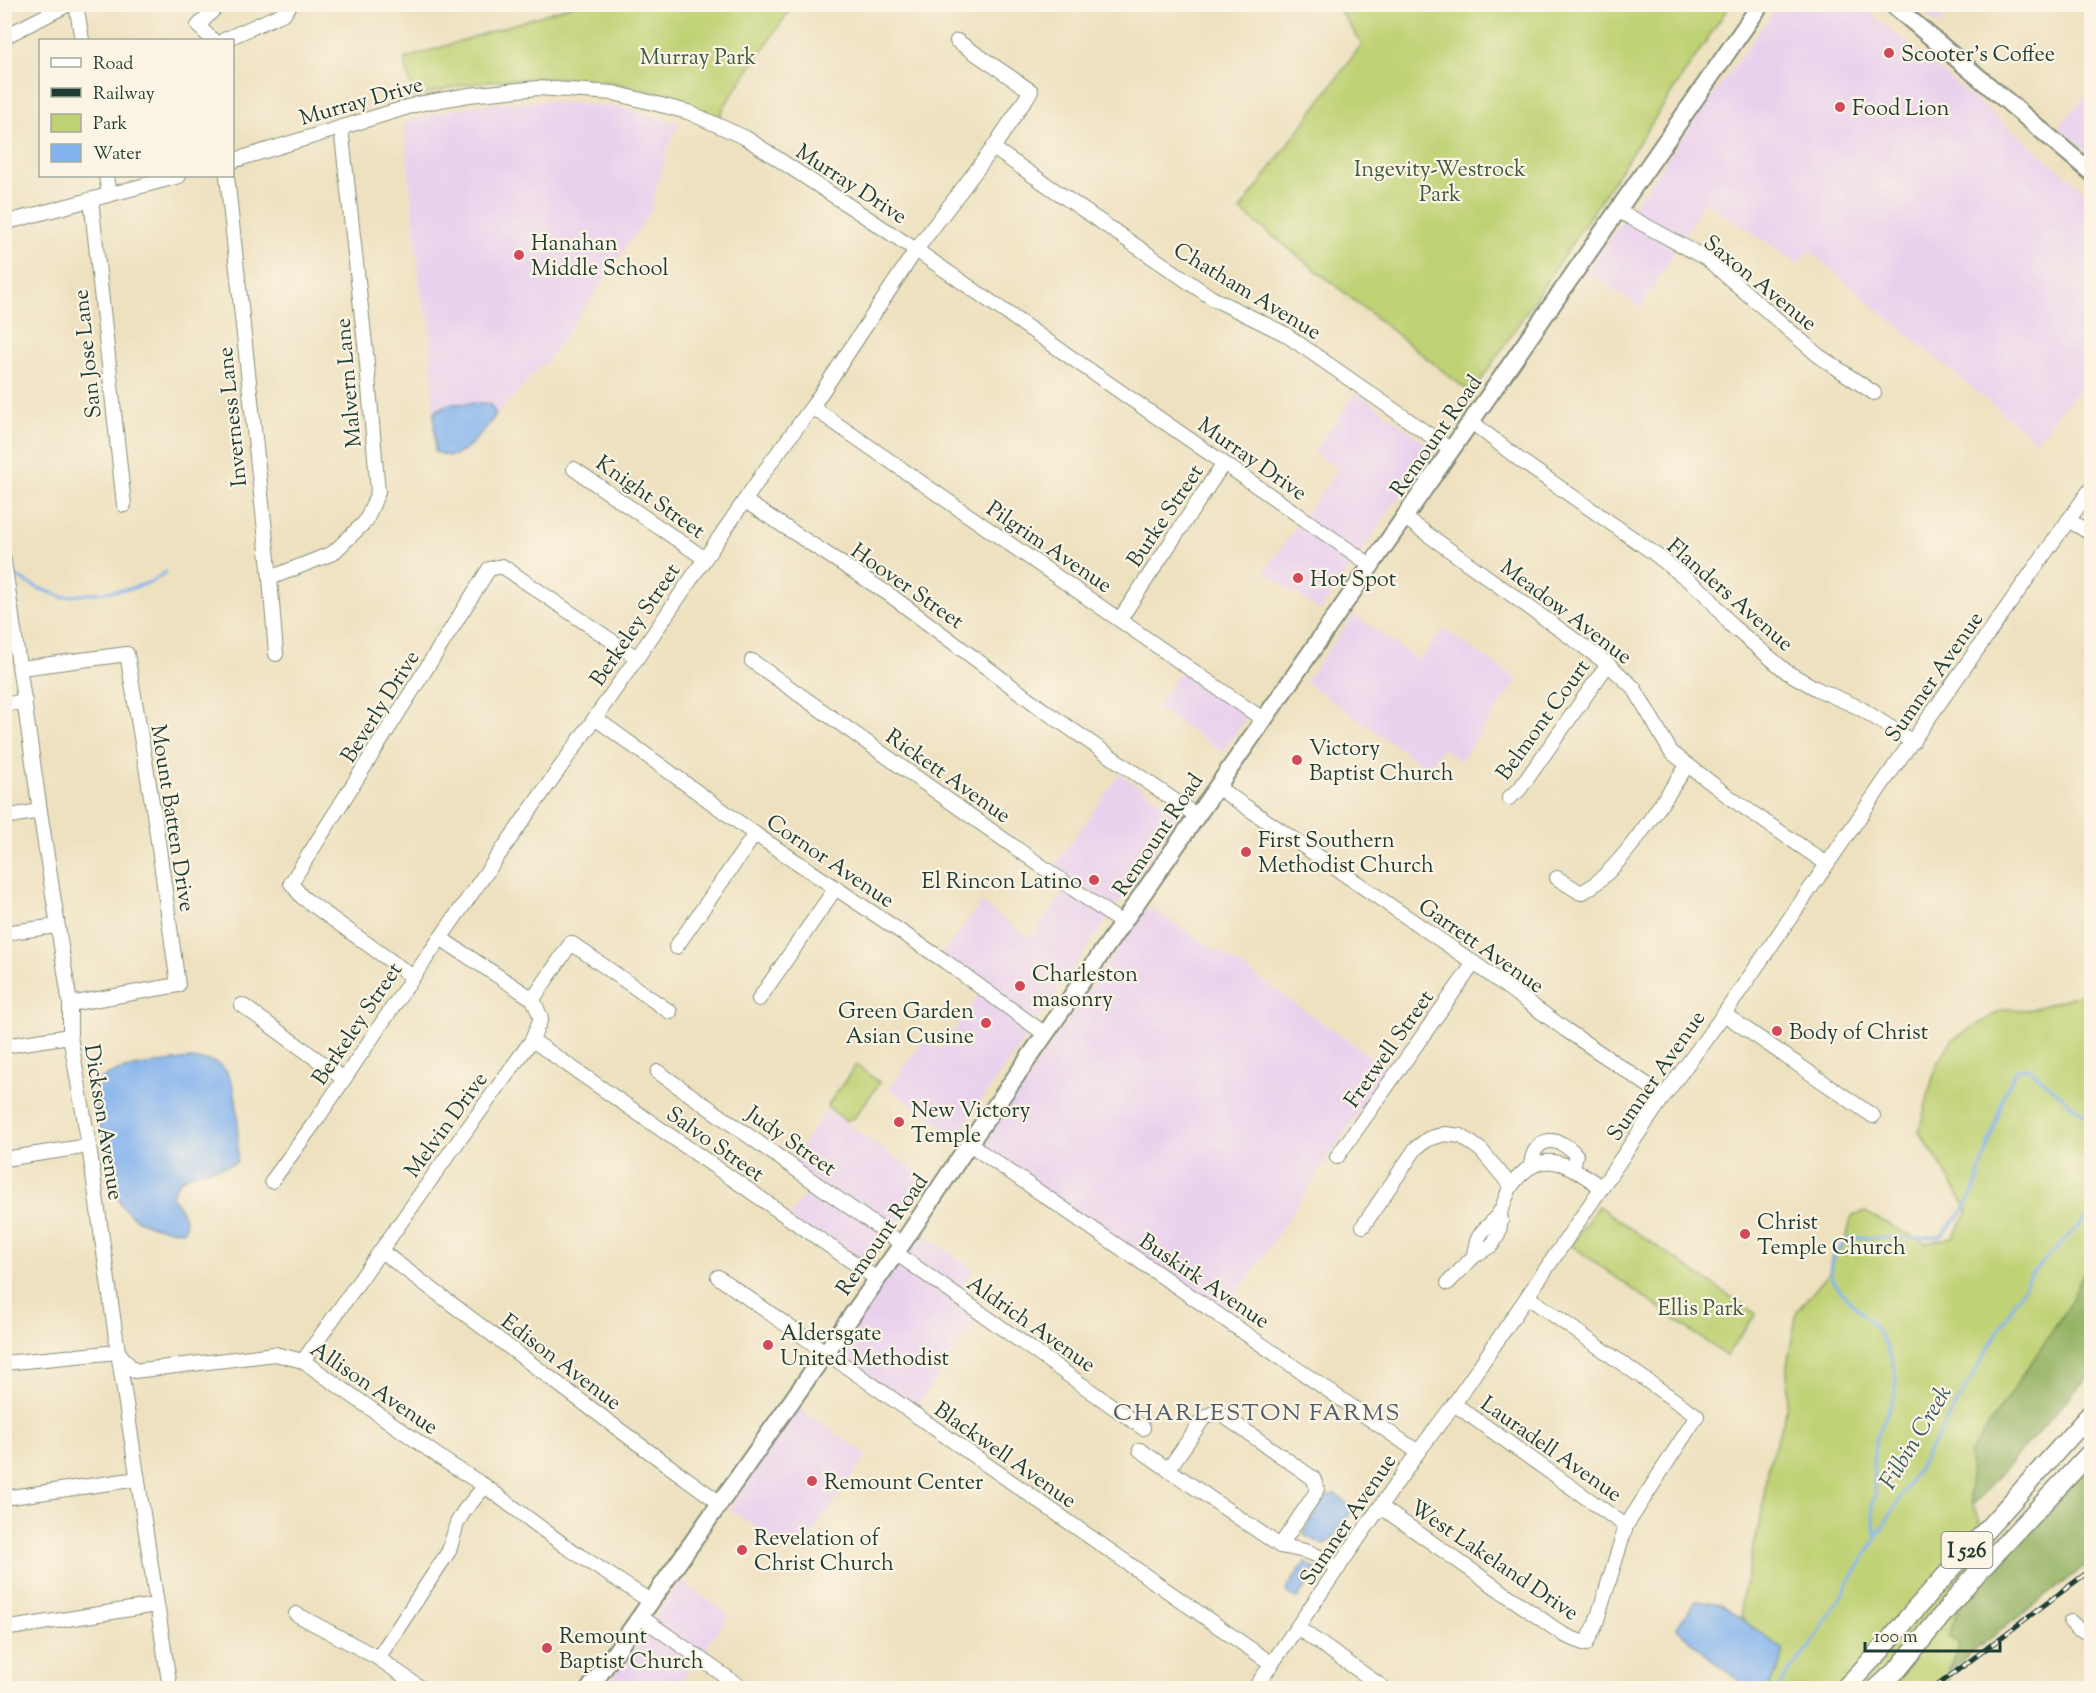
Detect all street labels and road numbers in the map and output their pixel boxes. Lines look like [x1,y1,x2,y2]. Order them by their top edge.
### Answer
street label: Murray Drive [296,70,428,136]
street label: Murray Drive [788,137,913,234]
street label: Saxon Avenue [1695,228,1823,340]
street label: Chatham Avenue [1166,236,1327,349]
street label: San Jose Lane [66,288,112,420]
street label: Malvern Lane [328,317,372,449]
street label: Inverness Lane [211,345,257,488]
street label: Remount Road [1383,369,1491,504]
street label: Murray Drive [1190,411,1313,510]
street label: Knight Street [588,449,711,548]
street label: Burke Street [1120,458,1213,575]
street label: Pilgrim Avenue [979,494,1118,603]
street label: Flanders Avenue [1659,532,1799,660]
street label: Hoover Street [843,537,970,639]
street label: Meadow Avenue [1492,553,1638,674]
street label: Berkeley Street [583,557,690,694]
street label: Sumner Avenue [1878,606,1993,750]
street label: Beverly Drive [334,645,429,770]
street label: Belmont Court [1490,653,1600,788]
street label: Mount Batten Drive [140,722,202,914]
street label: Rickett Avenue [878,722,1017,833]
street label: Remount Road [1106,768,1213,904]
street label: Cornor Avenue [759,808,900,917]
street label: Garrett Avenue [1411,892,1550,1003]
street label: Berkeley Street [305,956,412,1093]
street label: Fretwell Street [1338,984,1443,1115]
street label: Sumner Avenue [1600,1005,1715,1149]
street label: Dickson Avenue [74,1042,130,1203]
street label: Melvin Drive [398,1066,497,1185]
street label: Judy Street [738,1099,842,1186]
street label: Salvo Street [659,1100,770,1191]
street label: Remount Road [829,1168,937,1303]
street label: Buskirk Avenue [1132,1227,1275,1338]
street label: Aldrich Avenue [959,1269,1101,1382]
street label: Edison Avenue [493,1307,627,1419]
street label: Allison Avenue [303,1335,444,1444]
street label: Lauradell Avenue [1473,1390,1628,1511]
street label: Blackwell Avenue [926,1395,1082,1518]
street label: Sumner Avenue [1293,1448,1406,1593]
street label: West Lakeland Drive [1402,1493,1584,1630]
road number: I 526 [1942,1532,1992,1568]

